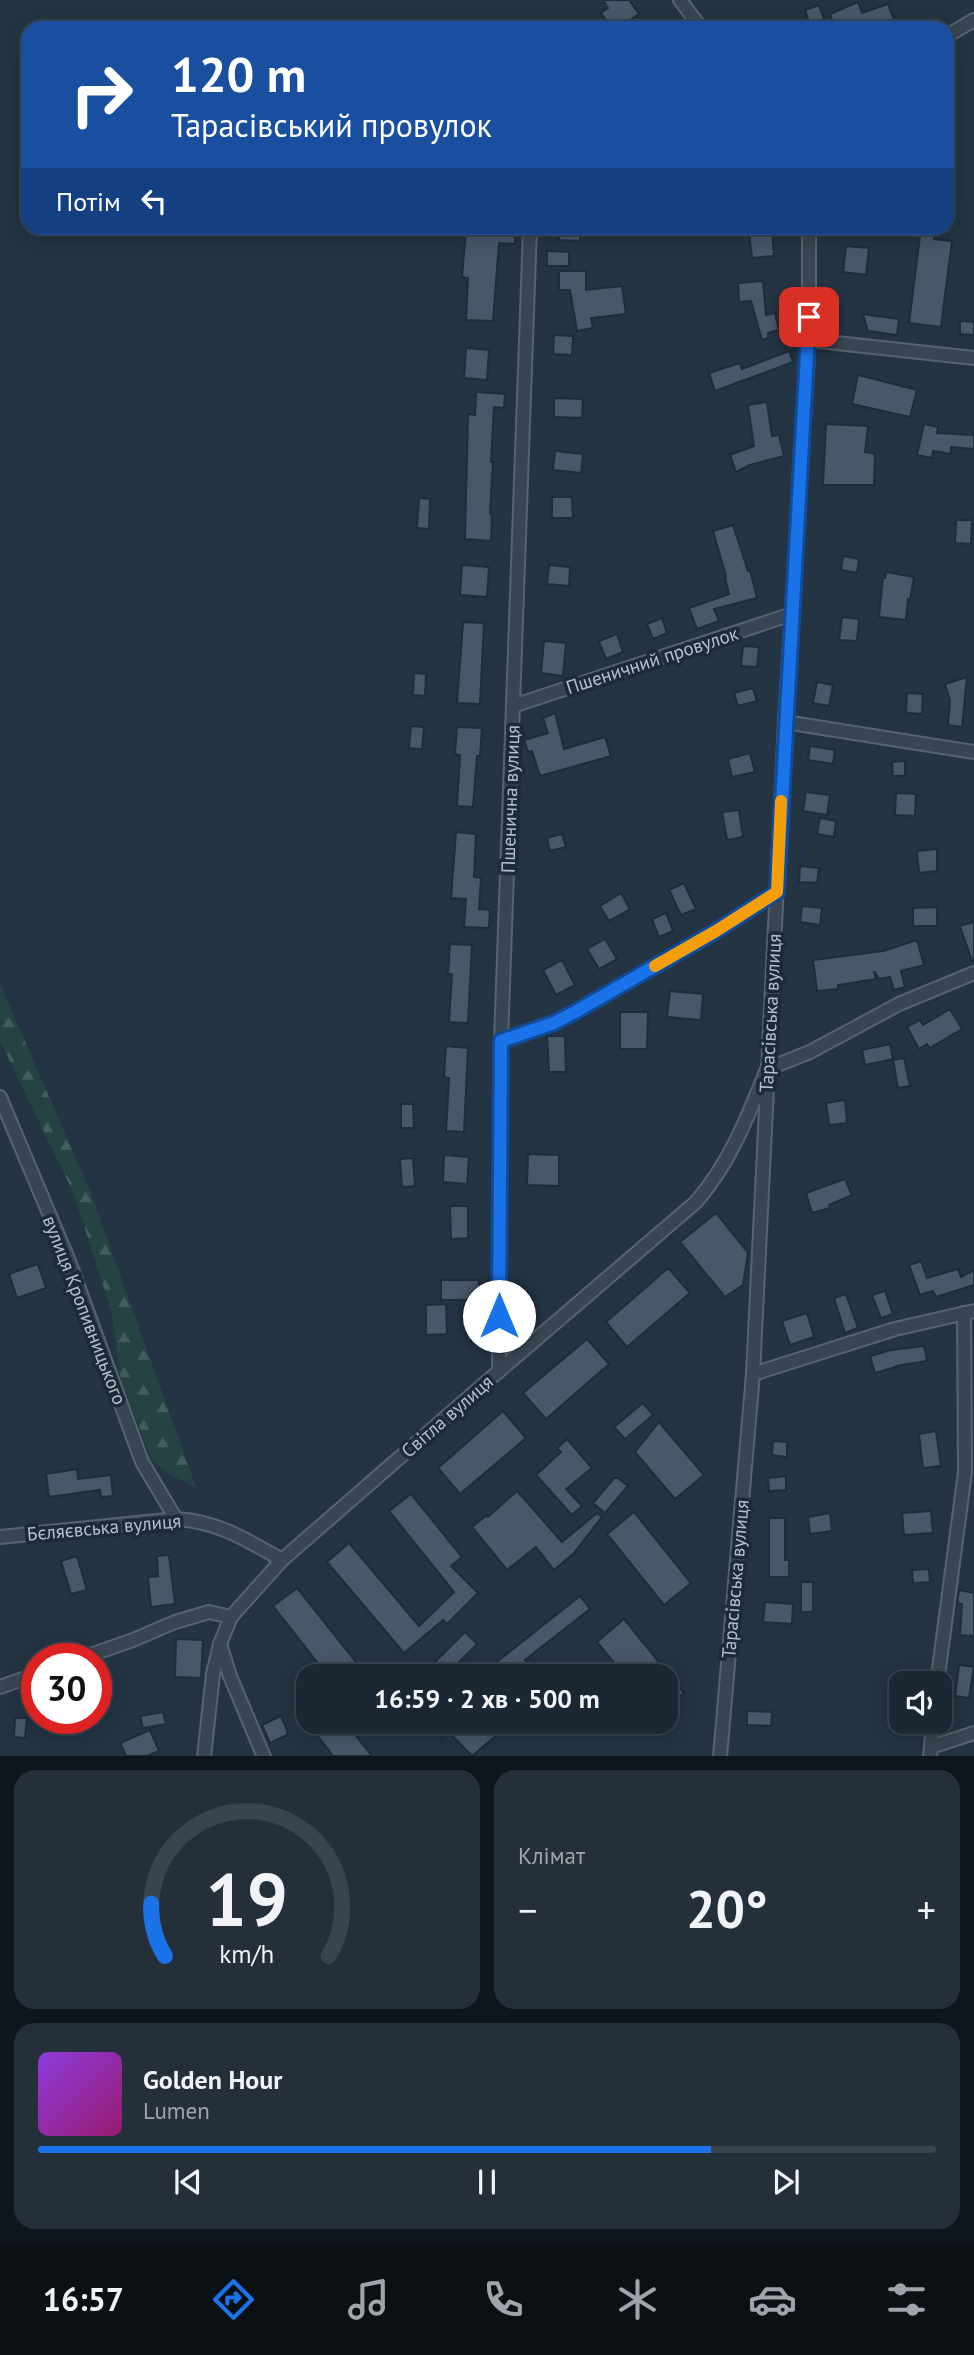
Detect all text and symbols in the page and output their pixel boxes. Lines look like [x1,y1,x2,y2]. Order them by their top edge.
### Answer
text: 120 m [171,42,306,106]
icon: right [56,49,147,140]
text: Тарасівський провулок [171,104,492,146]
icon: left [135,182,173,220]
text: Потім [56,185,121,218]
pin [779,287,839,347]
icon: arrive [790,298,828,336]
street label: Пшеничний провулок [563,621,741,699]
street label: Пшенична вулиця [495,724,525,874]
street label: Тарасівська вулиця [754,933,786,1093]
street label: вулиця Кропивницького [38,1212,132,1408]
position arrow [462,1279,536,1353]
street label: Світла вулиця [396,1370,498,1462]
street label: Тарасівська вулиця [716,1499,754,1659]
street label: Бєляєвська вулиця [26,1508,182,1546]
speed limit sign: 30 [21,1643,112,1734]
map controls [889,1671,952,1734]
button: sound [889,1671,952,1734]
text: 16:59 · 2 хв · 500 m [374,1682,600,1715]
text: Клімат [518,1841,585,1870]
text: 19 [206,1852,288,1946]
text: 20° [686,1875,768,1942]
text: − [518,1885,537,1934]
text: + [917,1885,936,1934]
text: km/h [220,1937,274,1969]
text: Golden Hour [143,2063,282,2096]
text: Lumen [143,2096,210,2125]
icon: previous [169,2163,207,2201]
icon: pause [468,2163,506,2201]
icon: next [767,2163,805,2201]
icon: directions [209,2275,258,2324]
icon: music [344,2275,393,2324]
icon: phone [479,2275,528,2324]
icon: climate [613,2275,662,2324]
icon: car [748,2275,797,2324]
icon: filters [882,2275,931,2324]
text: 16:57 [43,2278,124,2320]

